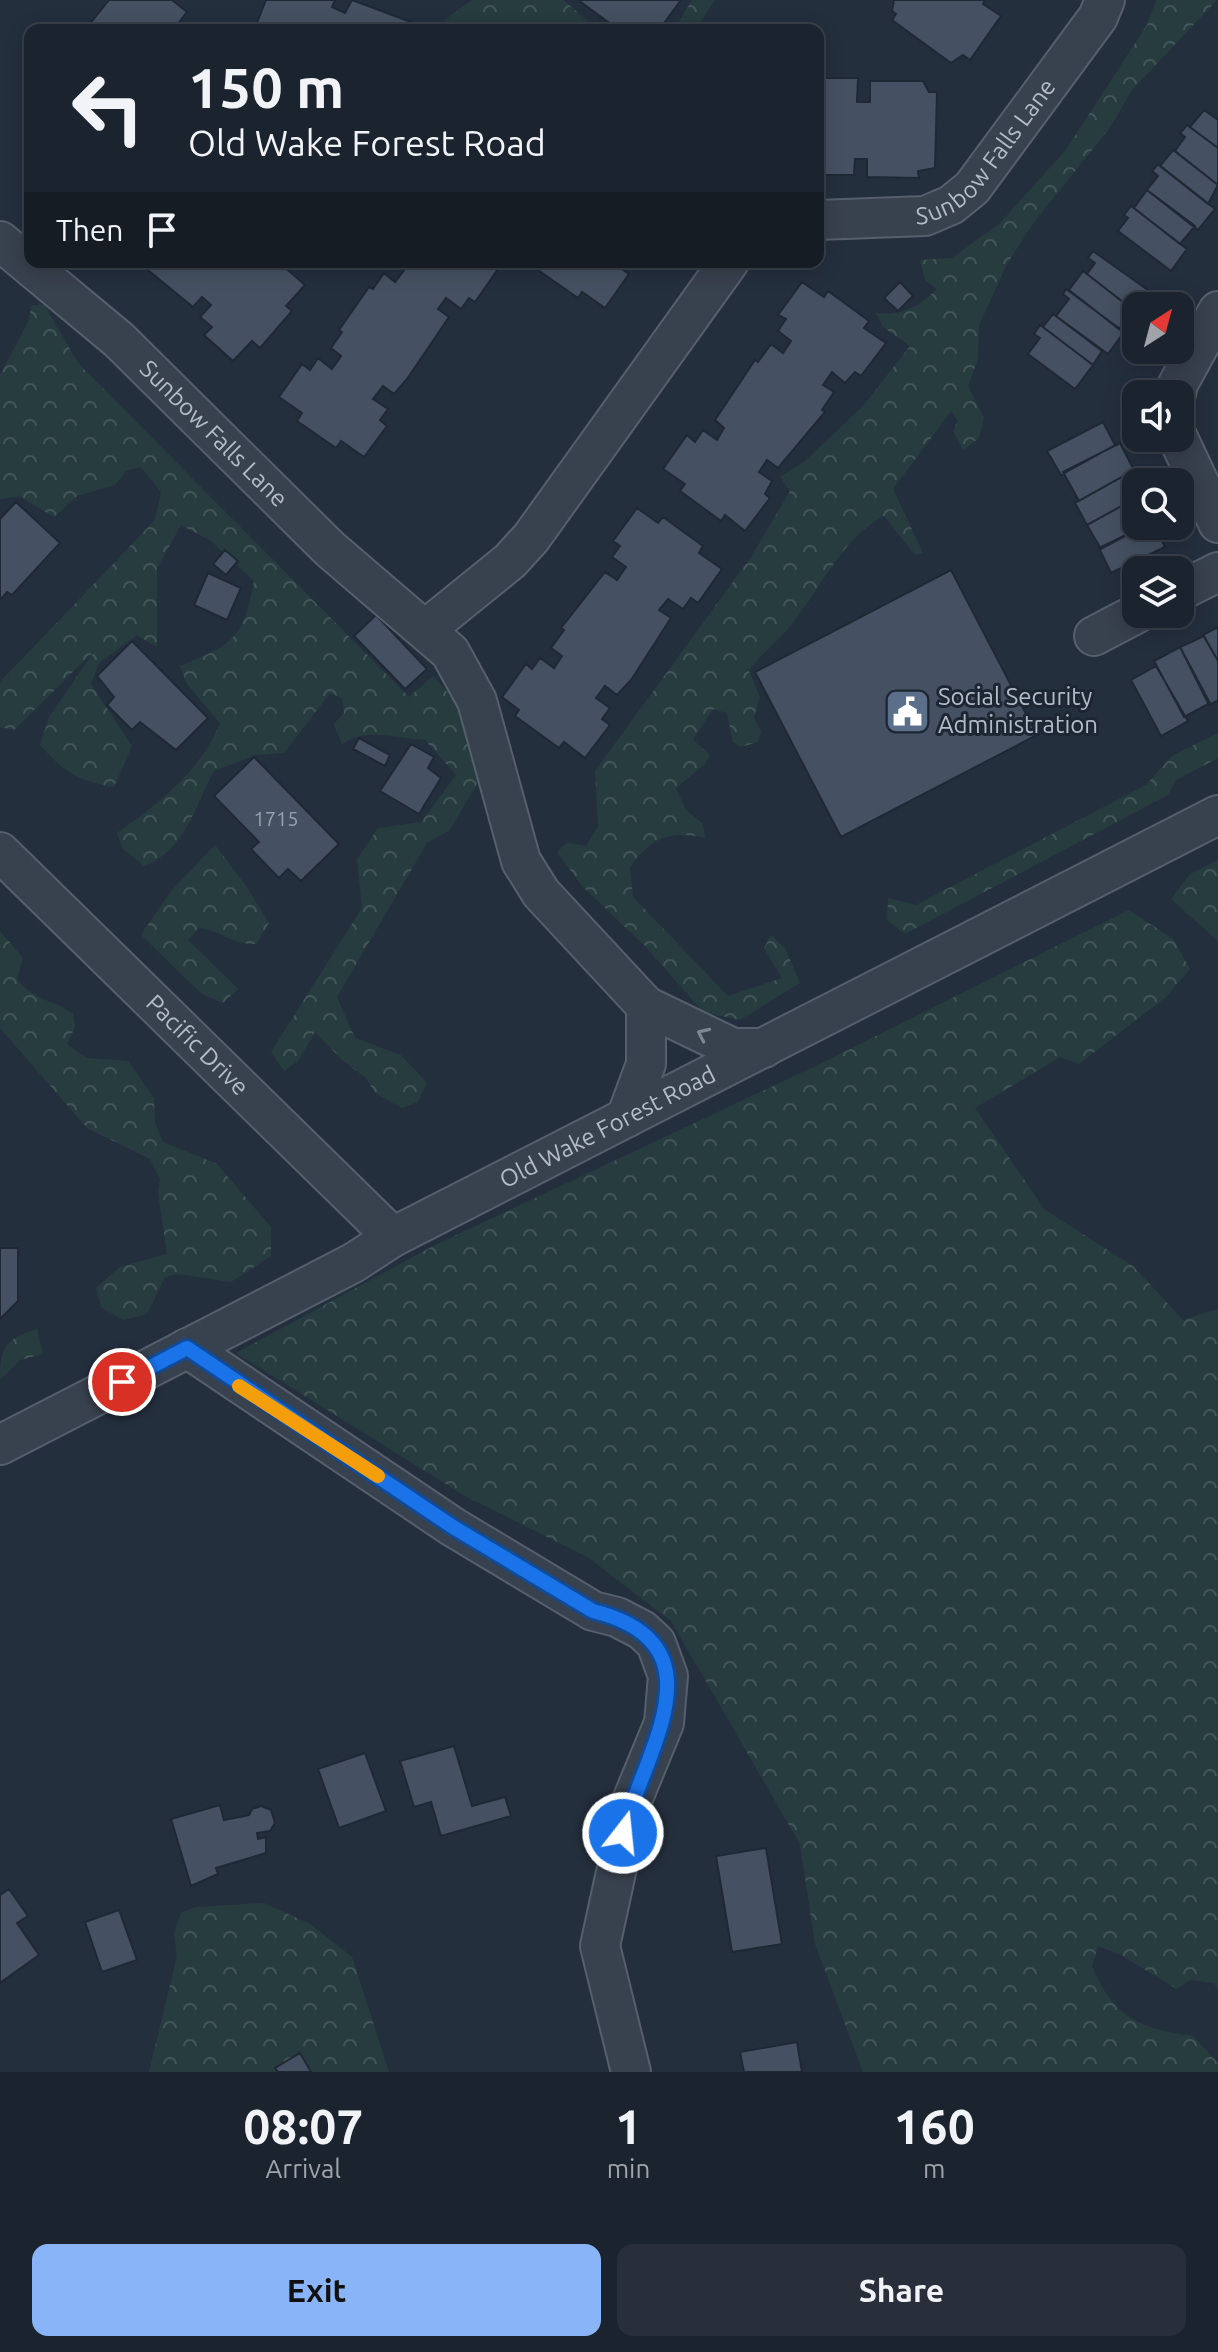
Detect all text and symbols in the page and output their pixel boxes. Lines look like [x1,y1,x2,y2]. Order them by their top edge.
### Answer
icon: left [56,56,160,160]
text: 150 m [188,56,344,119]
street label: Sunbow Falls Lane [915,74,1061,229]
text: Old Wake Forest Road [188,122,546,163]
icon: arrive [140,208,184,252]
text: Then [56,213,124,247]
north arrow [1122,292,1194,364]
map controls [1122,292,1194,628]
street label: Sunbow Falls Lane [135,355,293,512]
button: sound [1122,380,1194,452]
button: search [1122,468,1194,540]
button: layers [1122,556,1194,628]
place label: Social Security Administration [938,683,1098,738]
public building icon: Social Security Administration [883,687,931,735]
house number: 1715 [253,807,299,830]
street label: Pacific Drive [141,989,254,1101]
one-way arrow [697,1028,711,1044]
street label: Old Wake Forest Road [495,1060,720,1193]
pin [88,1348,156,1416]
icon: arrive [100,1360,144,1404]
position arrow [581,1791,665,1875]
text: 08:07 [243,2099,363,2153]
text: 1 [615,2099,642,2153]
text: 160 [894,2099,975,2153]
text: Arrival [265,2154,341,2183]
text: min [607,2154,650,2183]
text: m [923,2154,945,2183]
button: Exit [32,2244,601,2336]
button: Share [617,2244,1186,2336]

